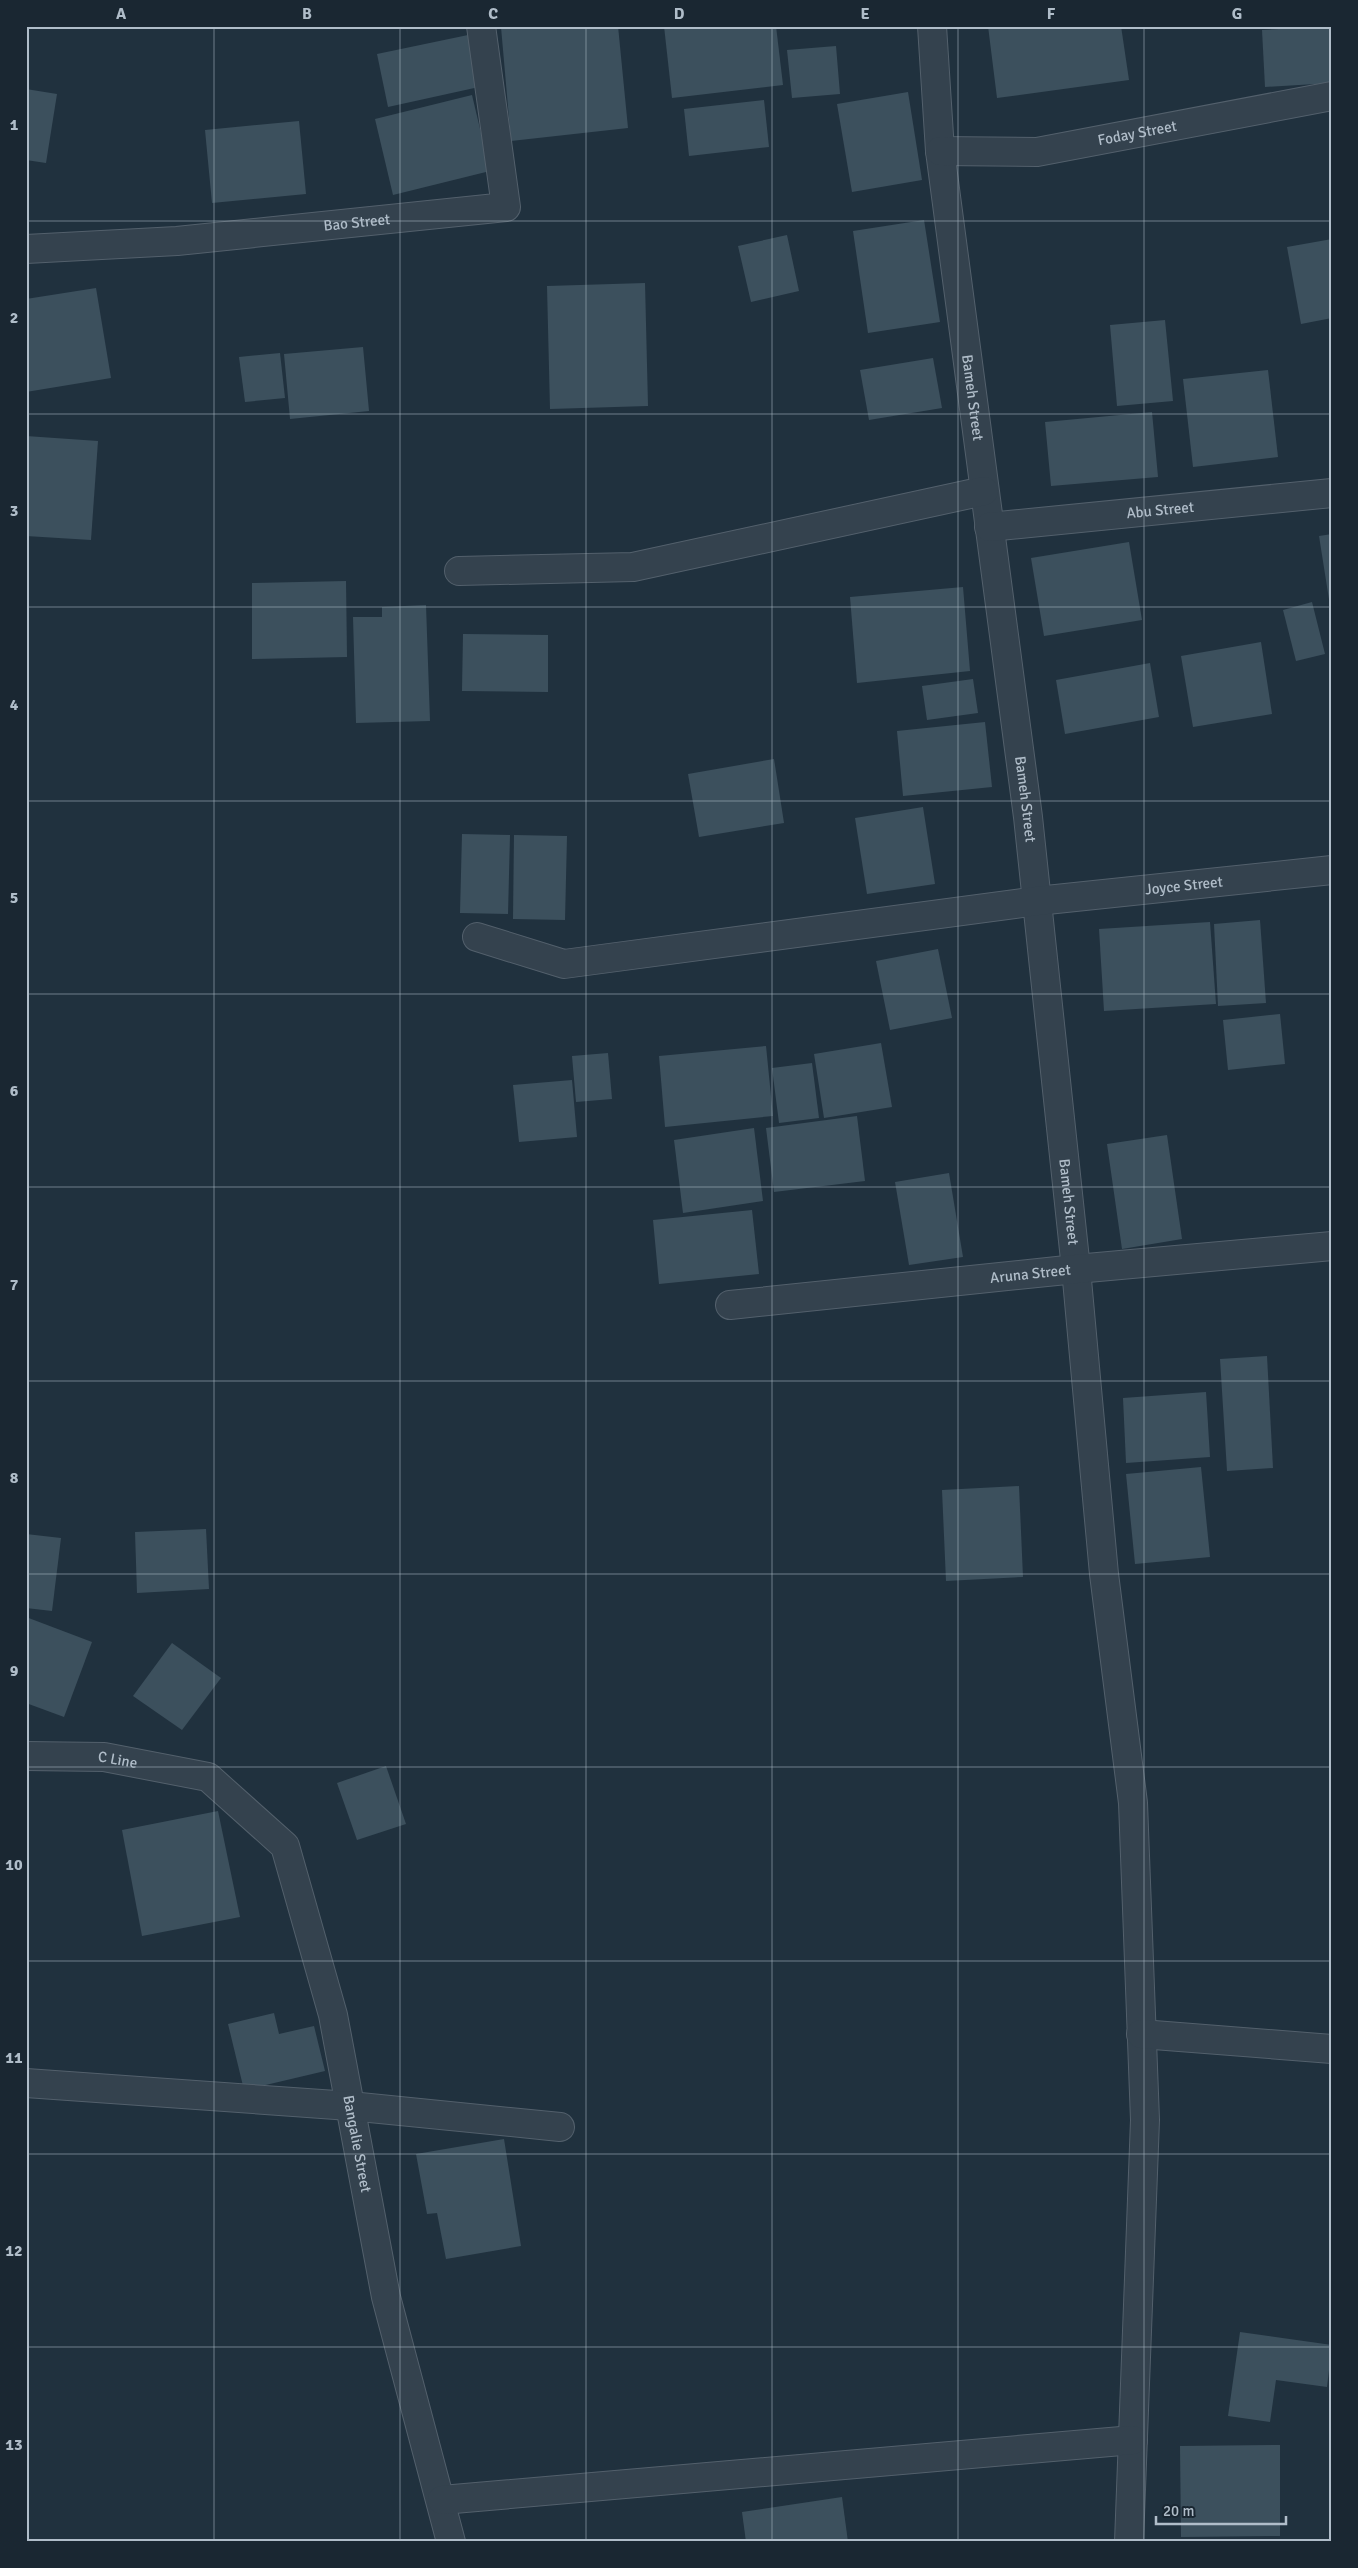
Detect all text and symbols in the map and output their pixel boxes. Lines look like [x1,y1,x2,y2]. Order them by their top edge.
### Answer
text: A [116,4,127,24]
text: B [302,4,312,24]
text: C [488,4,498,24]
text: D [674,4,685,24]
text: E [860,4,870,24]
text: F [1047,4,1056,24]
text: G [1232,4,1242,24]
text: 1 [10,115,19,135]
street label: Foday Street [1096,117,1178,149]
street label: Bao Street [323,210,391,235]
text: 2 [10,308,18,328]
street label: Bameh Street [958,353,987,442]
street label: Abu Street [1126,498,1195,522]
text: 3 [10,501,18,521]
text: 4 [10,695,19,715]
street label: Bameh Street [1011,755,1040,843]
street label: Joyce Street [1144,873,1224,899]
text: 5 [10,888,18,908]
text: 6 [10,1081,19,1101]
street label: Bameh Street [1055,1158,1082,1246]
street label: Aruna Street [989,1261,1072,1287]
text: 7 [10,1275,19,1295]
text: 8 [10,1468,19,1488]
text: 9 [10,1661,19,1681]
street label: C Line [98,1748,139,1772]
text: 10 [5,1855,23,1875]
text: 11 [5,2048,23,2068]
street label: Bangalie Street [339,2094,375,2194]
text: 12 [5,2241,23,2261]
text: 13 [5,2435,23,2455]
scale bar [1156,2493,1286,2525]
text: 20 m [1163,2502,1194,2520]

